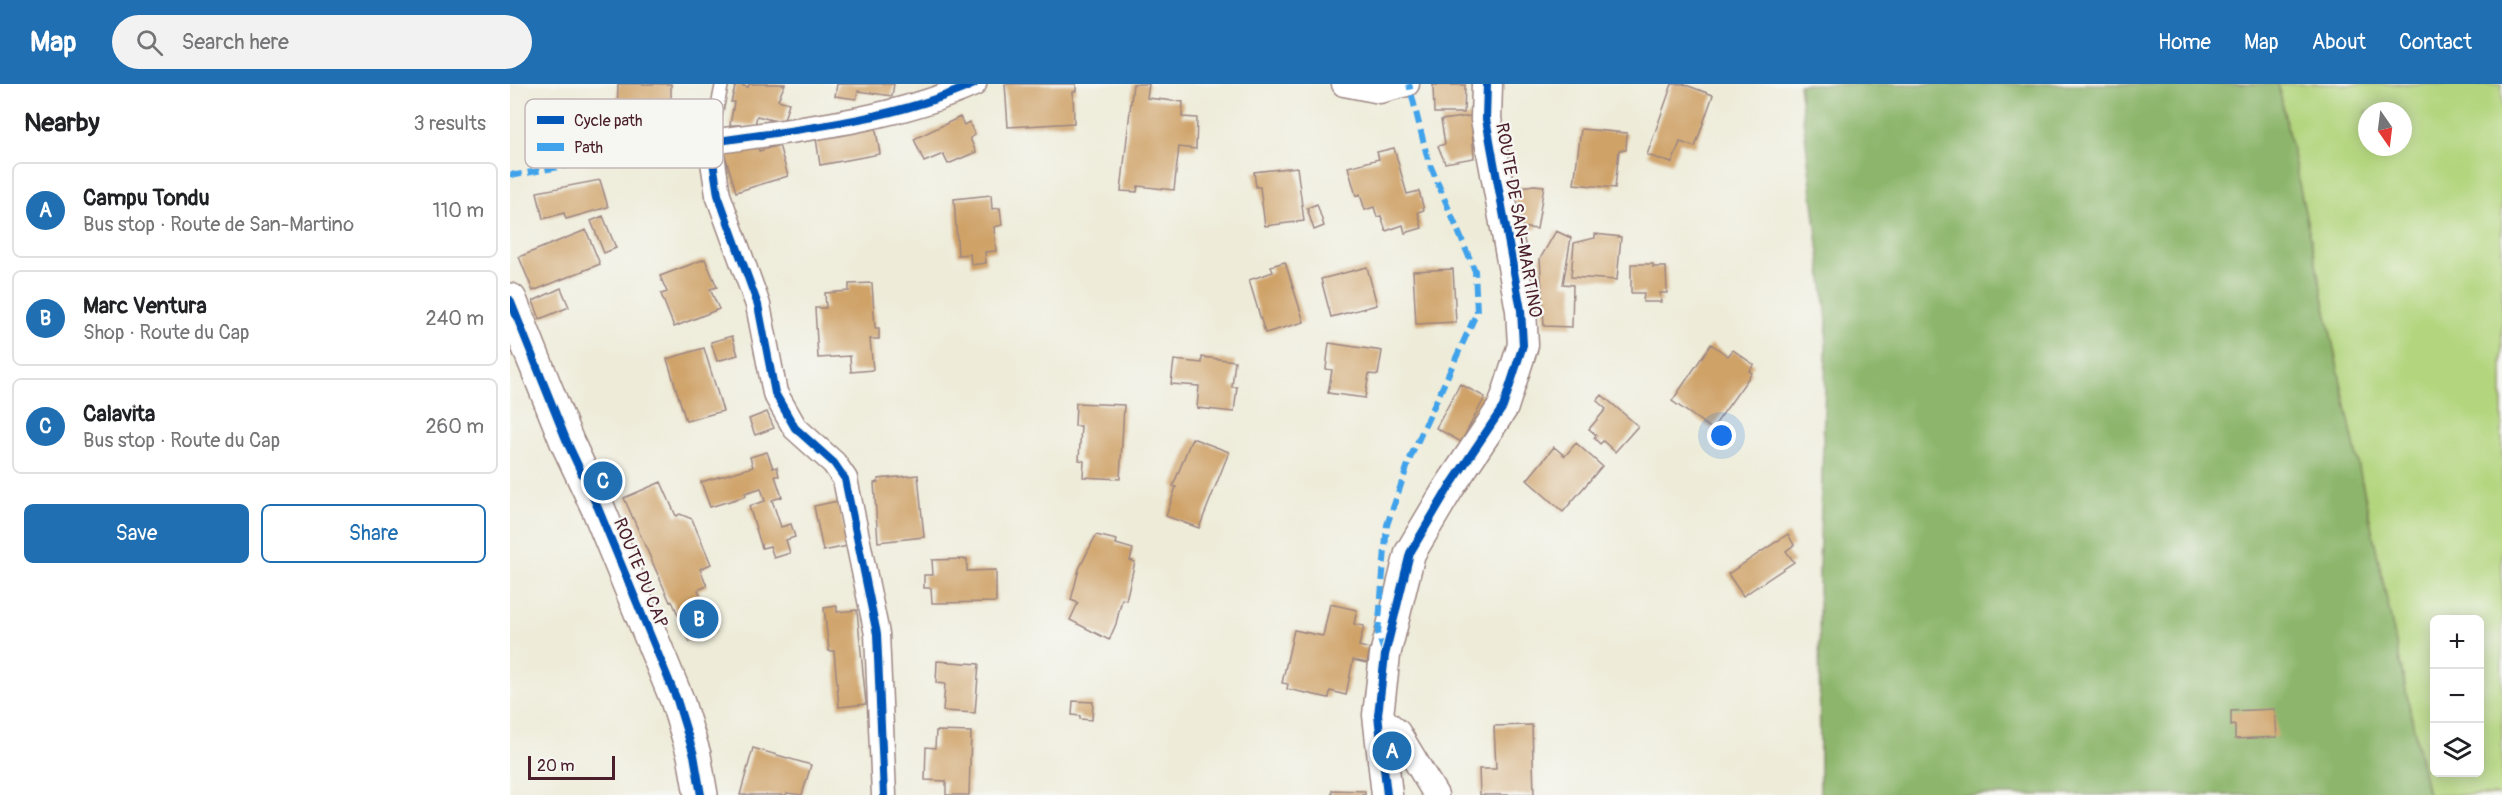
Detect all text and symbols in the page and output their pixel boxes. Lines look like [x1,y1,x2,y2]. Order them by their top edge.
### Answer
search box [112,15,532,69]
text: Map [30,25,76,60]
icon: search [133,26,166,59]
text: Search here [181,28,289,56]
text: Home [2158,29,2211,56]
text: Map [2244,29,2279,56]
text: About [2312,29,2366,56]
text: Contact [2399,29,2472,56]
legend [525,99,723,168]
north arrow [2358,102,2412,156]
text: Nearby [24,107,100,139]
text: 3 results [414,111,486,136]
text: Cycle path [574,111,642,131]
street label: ROUTE DE SAN-MARTINO [1490,121,1547,319]
text: Path [574,138,603,158]
text: Campu Tondu [83,184,210,212]
text: A [39,198,52,223]
text: 110 m [433,198,484,223]
text: Bus stop · Route de San-Martino [83,212,354,237]
text: Marc Ventura [83,292,207,320]
text: B [40,306,51,331]
text: 240 m [425,306,484,331]
text: Shop · Route du Cap [83,320,249,345]
text: Calavita [83,400,155,428]
text: C [39,414,52,439]
text: 260 m [425,414,484,439]
your location [1707,421,1736,450]
text: Bus stop · Route du Cap [83,428,280,453]
pin: C [584,458,622,504]
button: Save [24,504,249,563]
button: Share [261,504,486,563]
street label: ROUTE DU CAP [608,515,673,632]
pin: B [680,596,718,642]
map controls [2430,615,2484,777]
button: + [2430,615,2484,669]
button: − [2430,669,2484,723]
button: layers [2430,723,2484,777]
pin: A [1372,728,1412,774]
scale bar [528,753,615,780]
text: 20 m [537,756,575,776]

